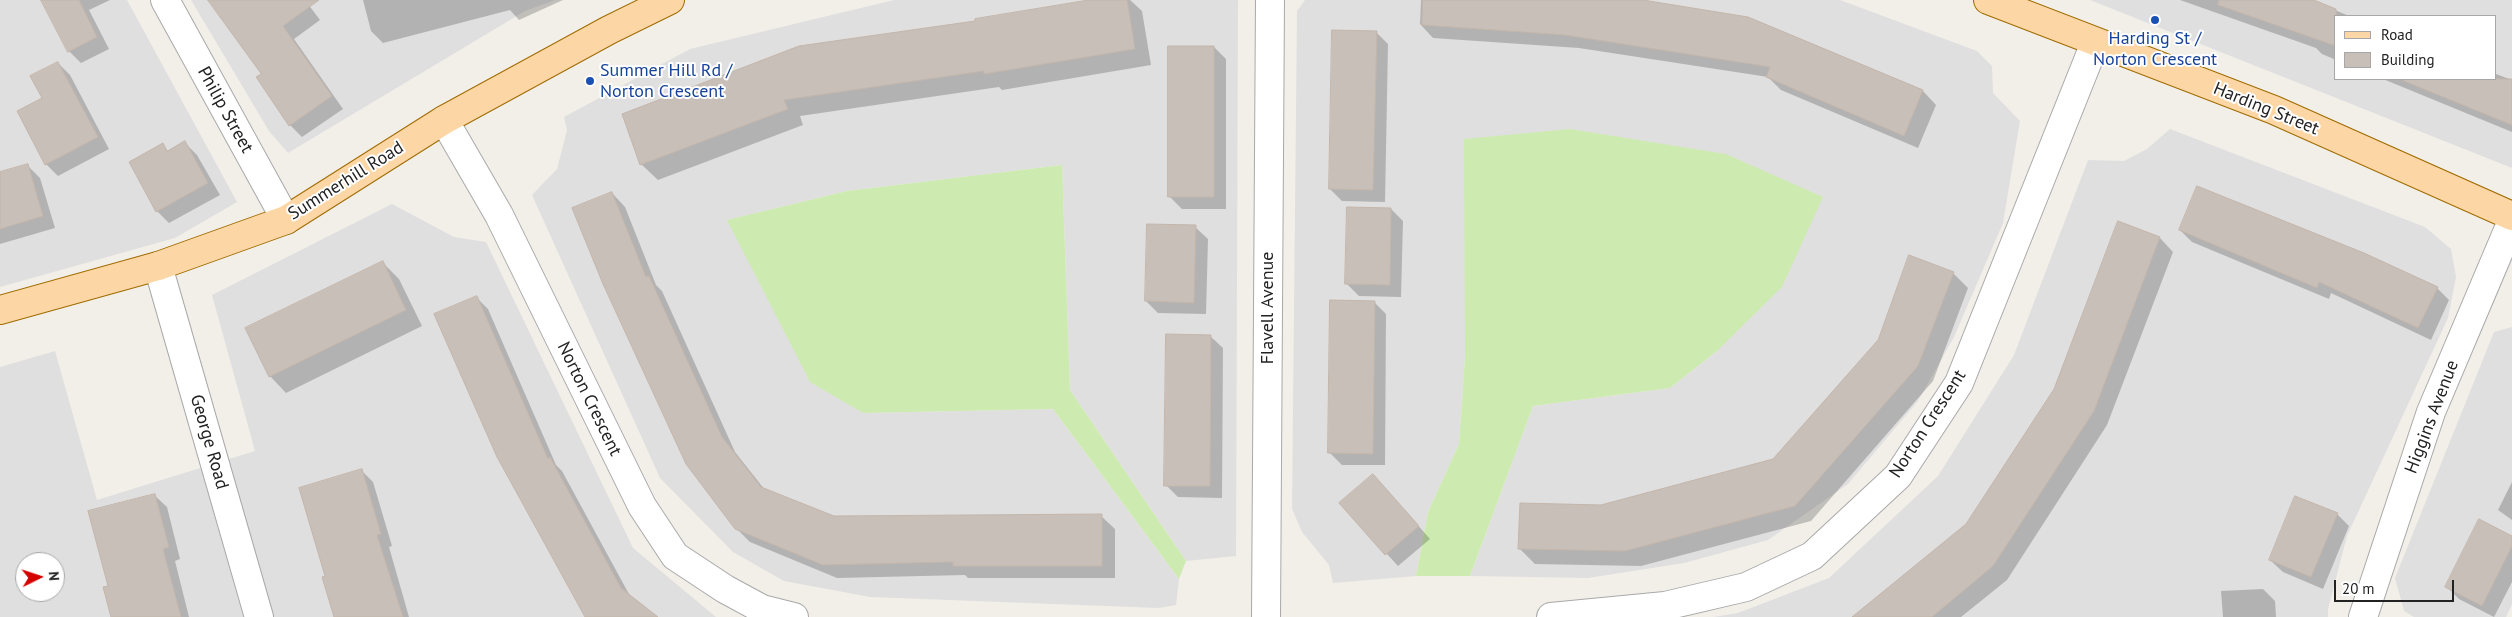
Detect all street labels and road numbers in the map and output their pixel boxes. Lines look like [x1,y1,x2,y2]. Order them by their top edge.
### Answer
street label: Philip Street [192,63,258,157]
street label: Harding Street [2210,78,2322,140]
street label: Summerhill Road [284,137,408,225]
street label: Flavell Avenue [1257,252,1279,364]
street label: Norton Crescent [552,338,626,460]
street label: Higgins Avenue [2401,357,2463,477]
street label: Norton Crescent [1885,366,1971,482]
street label: George Road [185,392,233,492]

